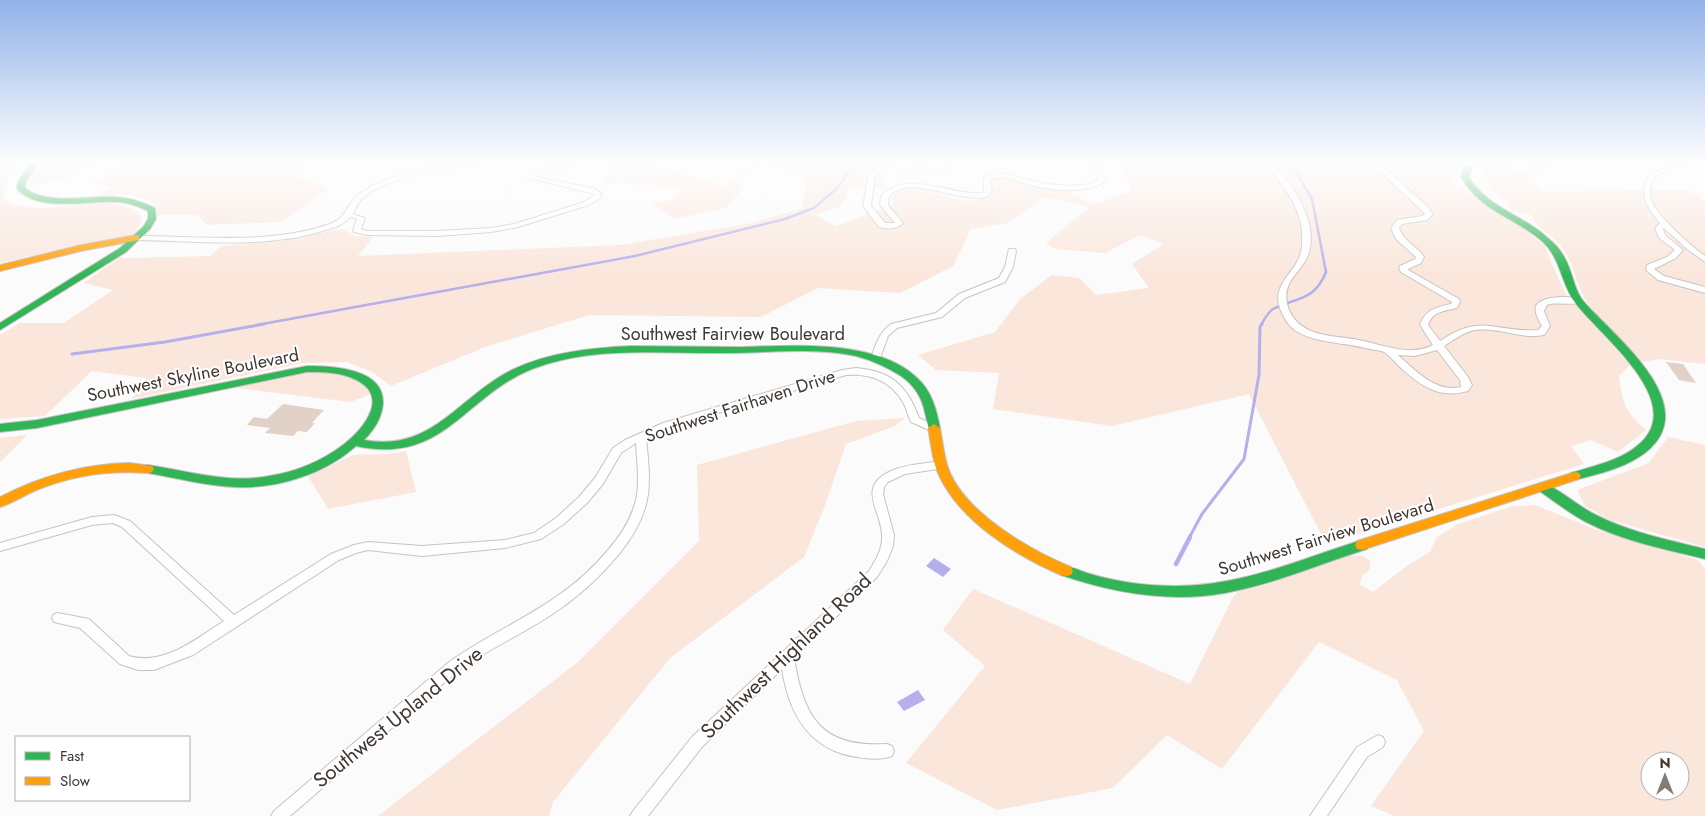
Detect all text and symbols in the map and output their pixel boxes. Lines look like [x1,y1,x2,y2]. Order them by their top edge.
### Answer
street label: Southwest Fairview Boulevard [621,321,845,347]
street label: Southwest Skyline Boulevard [85,342,301,408]
street label: Southwest Fairhaven Drive [641,363,839,449]
street label: Southwest Fairview Boulevard [1215,492,1437,582]
street label: Southwest Highland Road [694,566,878,746]
street label: Southwest Upland Drive [307,639,489,795]
legend [15,736,190,801]
text: Fast [60,745,84,767]
north arrow [1640,751,1690,801]
text: N [1659,753,1671,773]
text: Slow [60,770,91,792]

